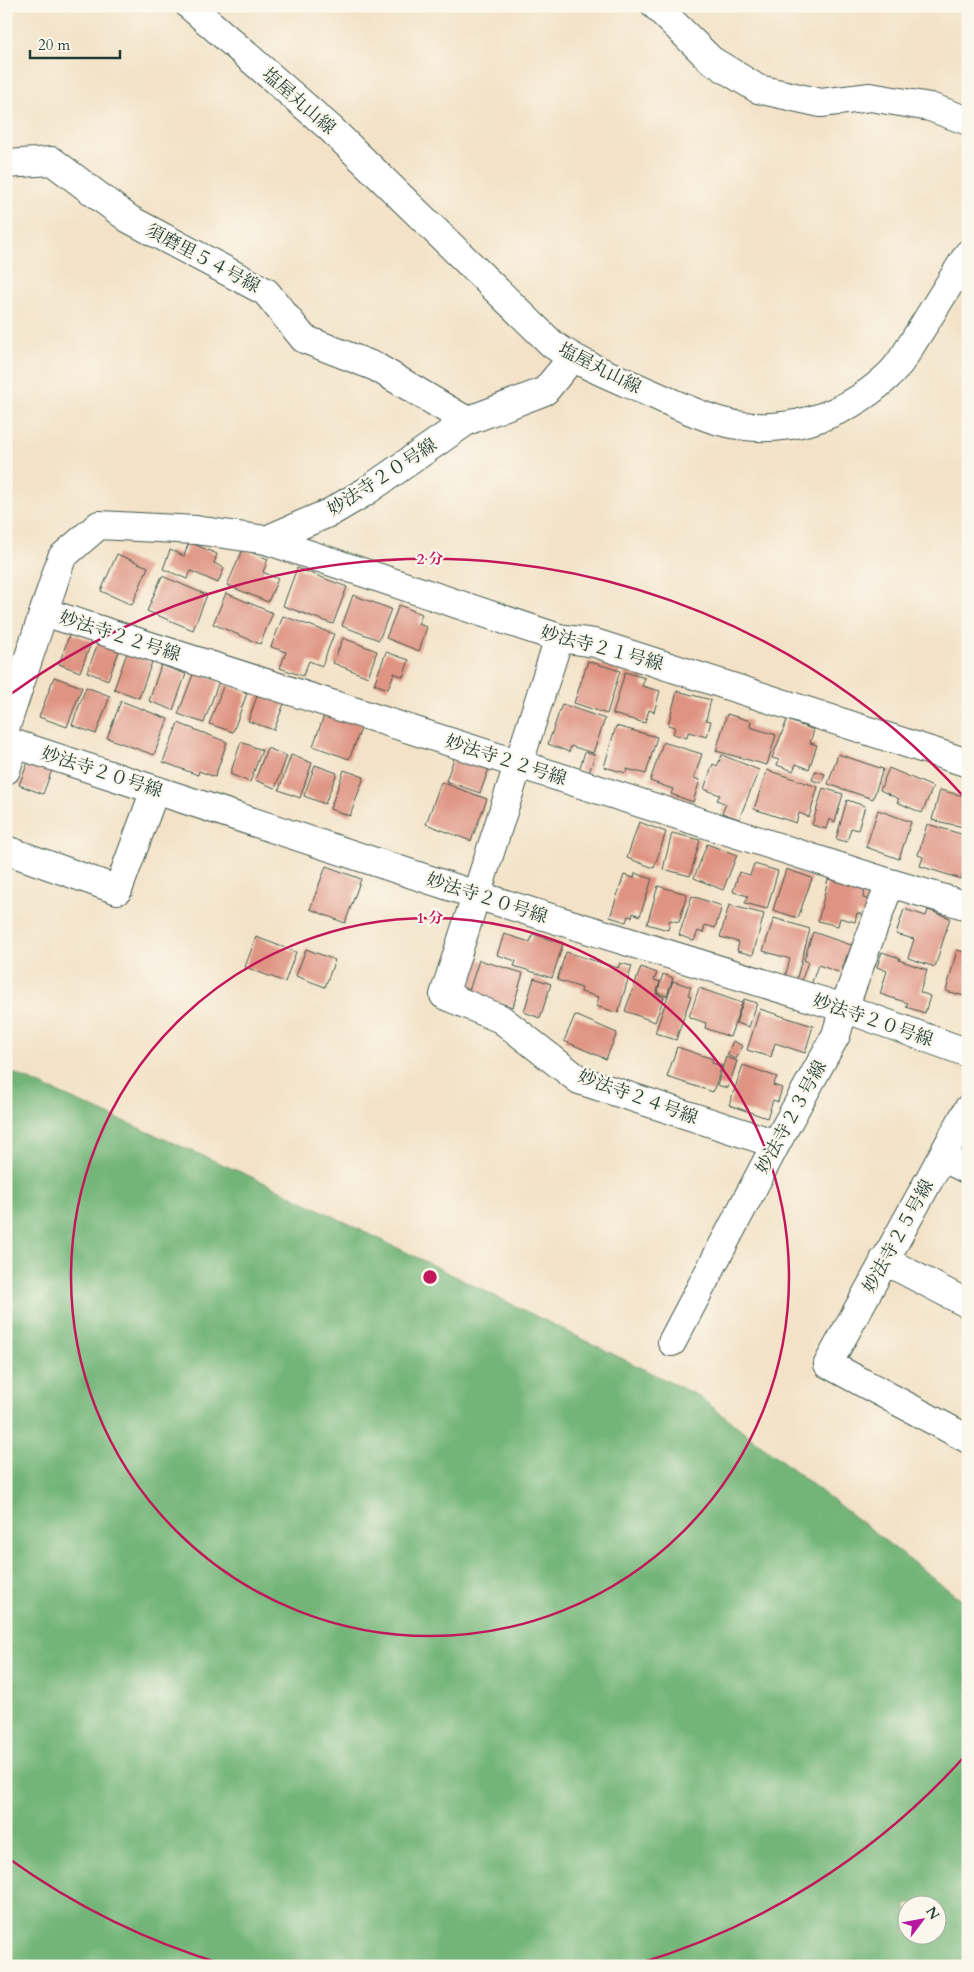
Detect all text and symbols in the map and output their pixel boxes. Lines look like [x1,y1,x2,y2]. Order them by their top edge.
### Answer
scale bar [30,28,120,60]
text: 20 m [38,35,70,55]
street label: 塩屋丸山線 [257,62,341,140]
street label: 須磨里５４号線 [141,218,264,299]
street label: 塩屋丸山線 [554,337,646,400]
street label: 妙法寺２０号線 [323,433,442,522]
text: 2 分 [417,549,443,569]
street label: 妙法寺２２号線 [56,605,184,668]
street label: 妙法寺２１号線 [538,620,666,677]
street label: 妙法寺２２号線 [442,729,570,792]
street label: 妙法寺２０号線 [38,741,166,804]
street label: 妙法寺２０号線 [423,867,551,930]
text: 1 分 [417,908,443,928]
street label: 妙法寺２０号線 [809,988,936,1053]
street label: 妙法寺２３号線 [750,1056,833,1178]
street label: 妙法寺２４号線 [574,1064,701,1131]
street label: 妙法寺２５号線 [857,1175,940,1297]
centre of rings [421,1268,439,1286]
north arrow [896,1894,946,1944]
text: N [921,1903,944,1924]

